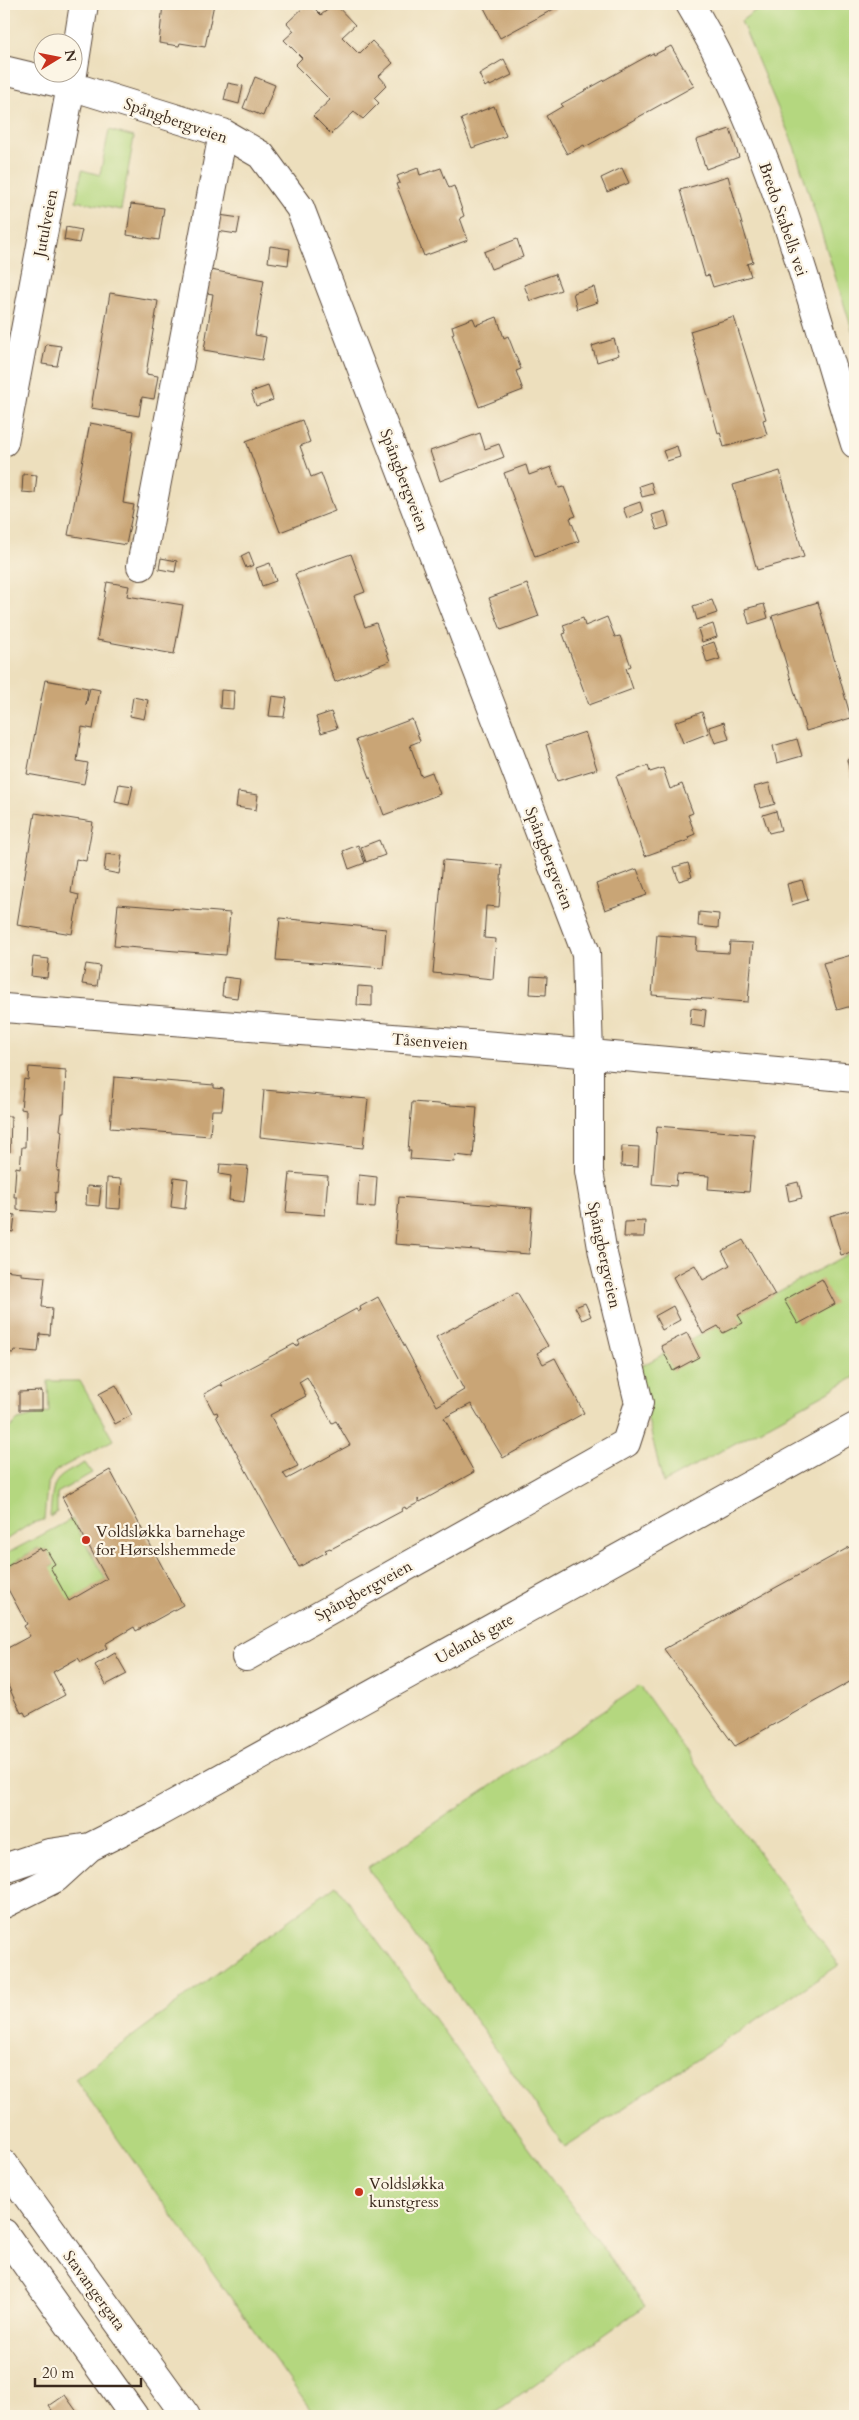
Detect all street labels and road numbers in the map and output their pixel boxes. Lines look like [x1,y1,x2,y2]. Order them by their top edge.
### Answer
street label: Spångbergveien [121,93,230,149]
street label: Bredo Stabells vei [753,160,813,280]
street label: Jutulveien [28,188,63,261]
street label: Spångbergveien [374,426,434,535]
street label: Spångbergveien [519,804,579,913]
street label: Tåsenveien [391,1028,469,1056]
street label: Spångbergveien [582,1200,626,1311]
street label: Spångbergveien [311,1555,416,1627]
street label: Uelands gate [431,1608,518,1670]
street label: Stavangergata [58,2246,131,2335]

